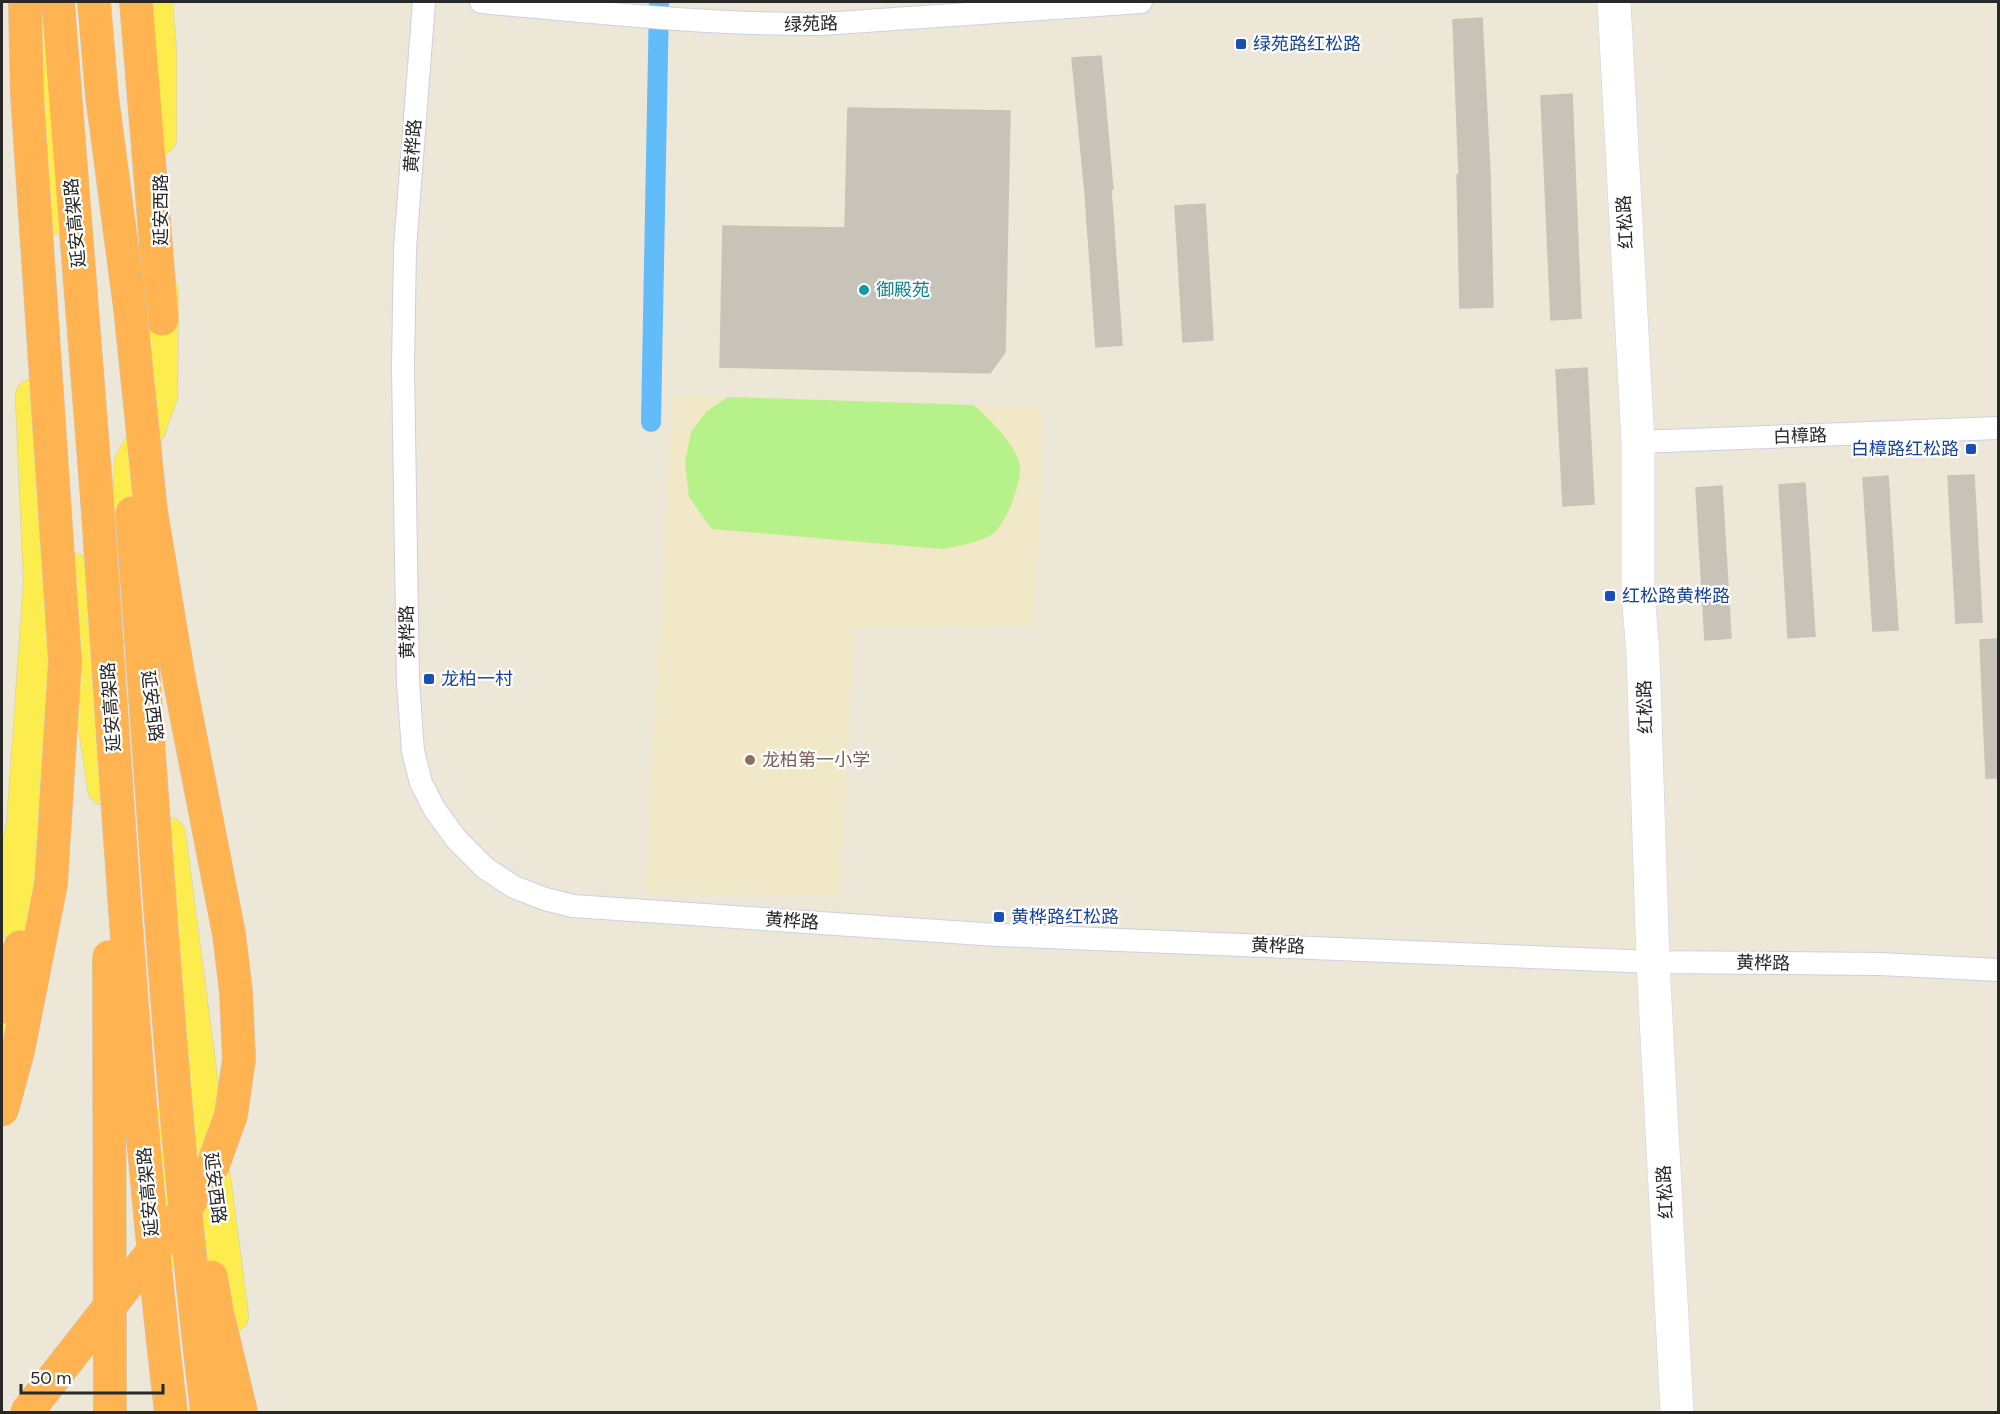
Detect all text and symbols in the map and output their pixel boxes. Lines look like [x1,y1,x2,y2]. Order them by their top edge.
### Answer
street label: 绿苑路 [784,12,838,36]
place label: 绿苑路红松路 [1253,33,1361,55]
marker: 绿苑路红松路 [1234,37,1248,51]
street label: 黄桦路 [400,118,426,174]
street label: 延安西路 [150,174,172,246]
street label: 延安高架路 [60,177,90,269]
street label: 红松路 [1613,194,1637,250]
place label: 御殿苑 [876,279,930,301]
marker: 御殿苑 [857,283,871,297]
street label: 白樟路 [1773,424,1827,448]
place label: 白樟路红松路 [1851,438,1959,460]
marker: 白樟路红松路 [1964,442,1978,456]
place label: 红松路黄桦路 [1622,585,1730,607]
marker: 红松路黄桦路 [1603,589,1617,603]
street label: 黄桦路 [396,605,418,659]
street label: 延安高架路 [97,661,125,753]
place label: 龙柏一村 [441,668,513,690]
street label: 延安西路 [137,669,167,743]
marker: 龙柏一村 [422,672,436,686]
street label: 红松路 [1633,680,1657,734]
place label: 龙柏第一小学 [762,749,870,771]
marker: 龙柏第一小学 [743,753,757,767]
place label: 黄桦路红松路 [1011,906,1119,928]
street label: 黄桦路 [764,908,820,934]
marker: 黄桦路红松路 [992,910,1006,924]
street label: 黄桦路 [1251,934,1305,958]
street label: 黄桦路 [1736,952,1790,974]
street label: 延安高架路 [133,1146,163,1238]
street label: 延安西路 [200,1151,230,1225]
street label: 红松路 [1653,1164,1677,1220]
scale bar [21,1357,164,1395]
text: 50 m [30,1367,72,1389]

